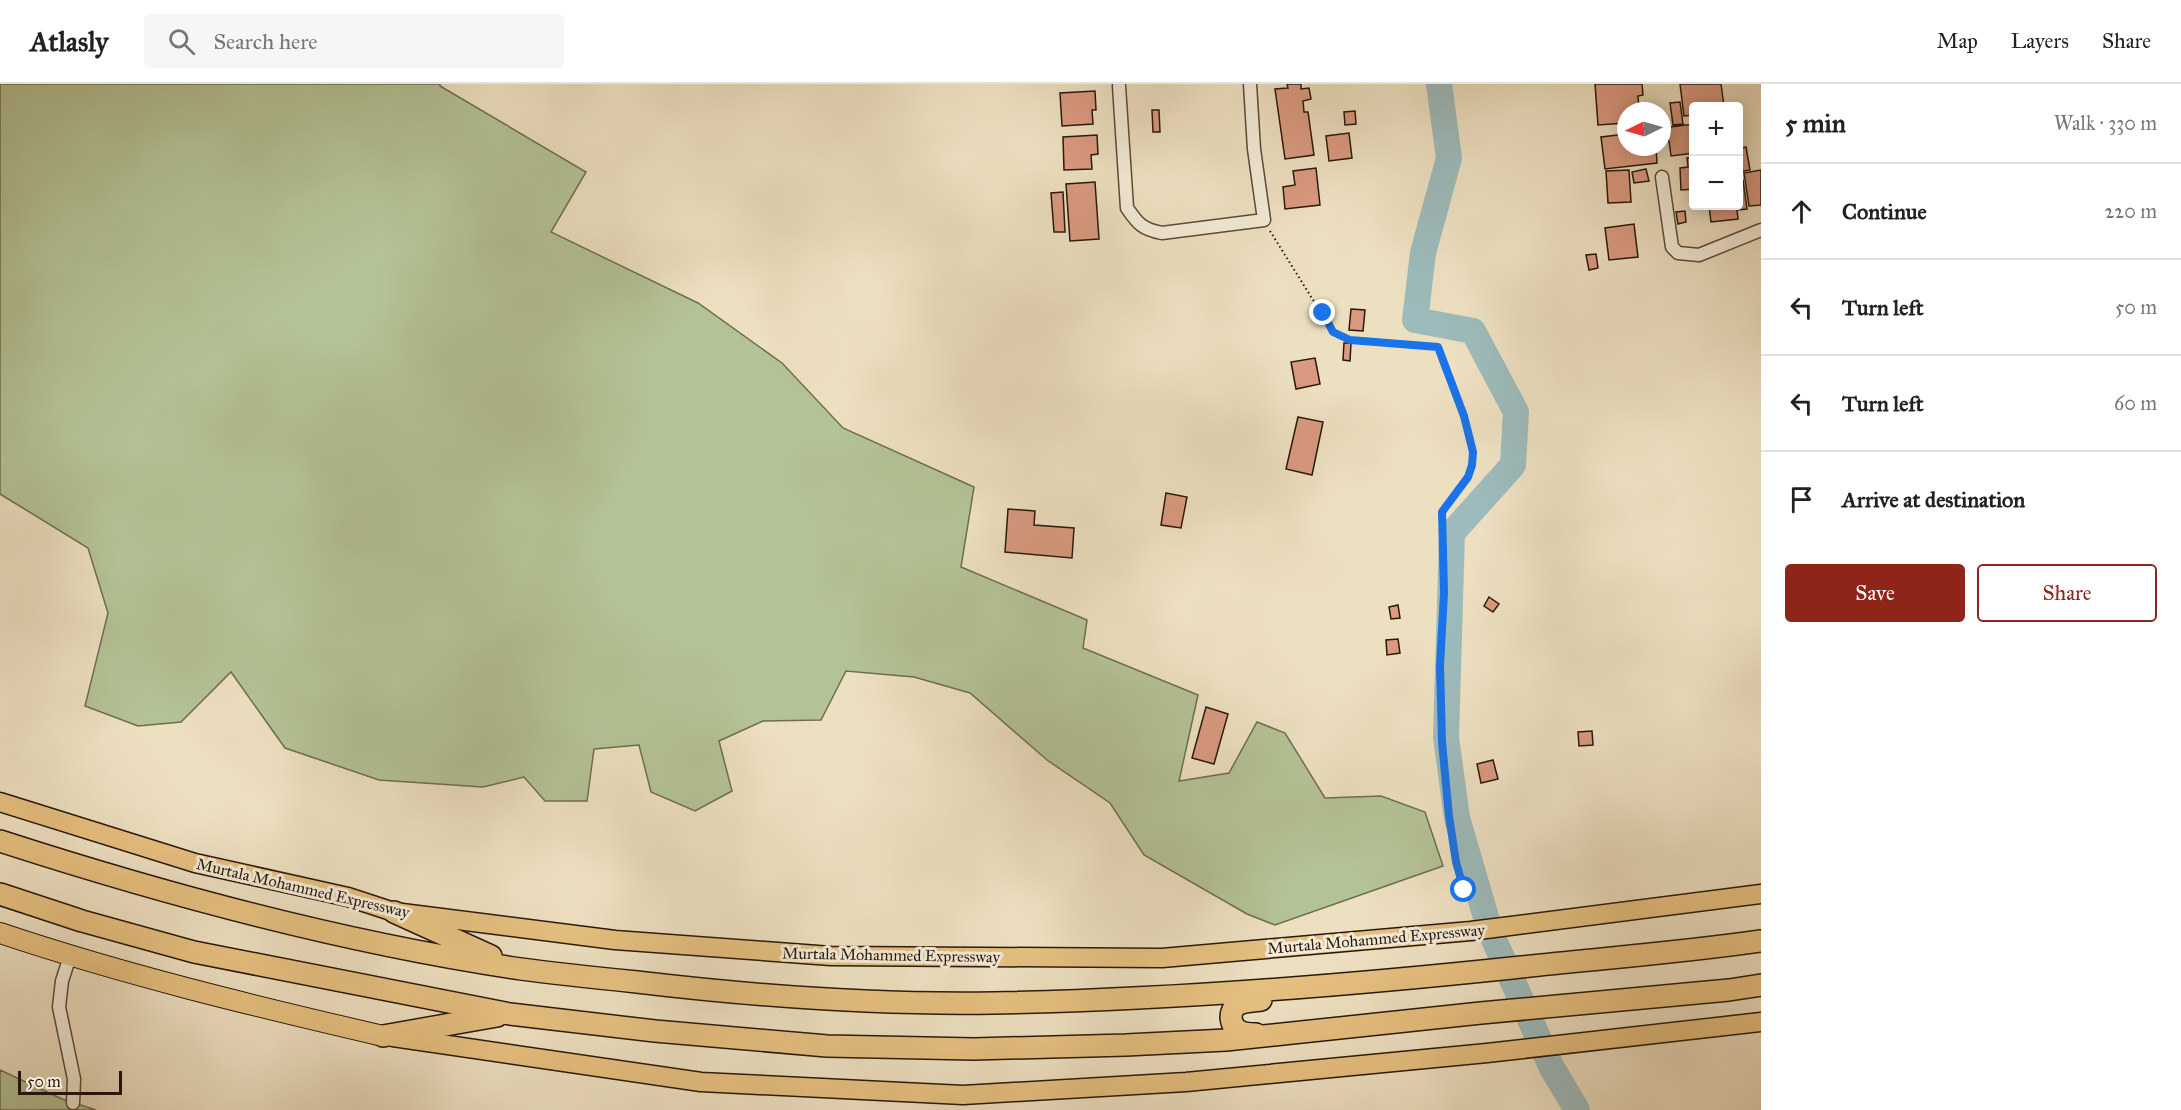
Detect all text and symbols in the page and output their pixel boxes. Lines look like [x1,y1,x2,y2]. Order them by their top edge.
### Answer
search box [144,14,564,68]
text: Atlasly [30,24,108,59]
icon: search [165,25,198,58]
text: Search here [213,28,317,55]
text: Map [1937,28,1978,54]
text: Layers [2011,28,2069,54]
text: Share [2102,28,2151,54]
north arrow [1617,102,1671,156]
map controls [1689,102,1743,210]
button: + [1689,102,1743,156]
text: 5 min [1785,107,1846,139]
text: Walk · 330 m [2054,111,2157,135]
button: − [1689,156,1743,210]
icon: ahead [1785,195,1818,228]
text: Continue [1842,198,1927,225]
text: 220 m [2105,199,2157,223]
icon: left [1785,291,1818,324]
text: Turn left [1842,294,1924,321]
text: 50 m [2115,295,2157,319]
route end [1309,299,1335,325]
icon: left [1785,387,1818,420]
text: Turn left [1842,390,1924,417]
text: 60 m [2114,391,2157,415]
icon: arrive [1785,483,1818,516]
text: Arrive at destination [1842,486,2025,513]
button: Save [1785,564,1965,622]
button: Share [1977,564,2157,622]
street label: Murtala Mohammed Expressway [195,854,412,922]
route start [1450,876,1476,902]
street label: Murtala Mohammed Expressway [1267,920,1486,958]
street label: Murtala Mohammed Expressway [782,944,1001,966]
scale bar [18,1068,122,1096]
text: 50 m [27,1072,61,1091]

